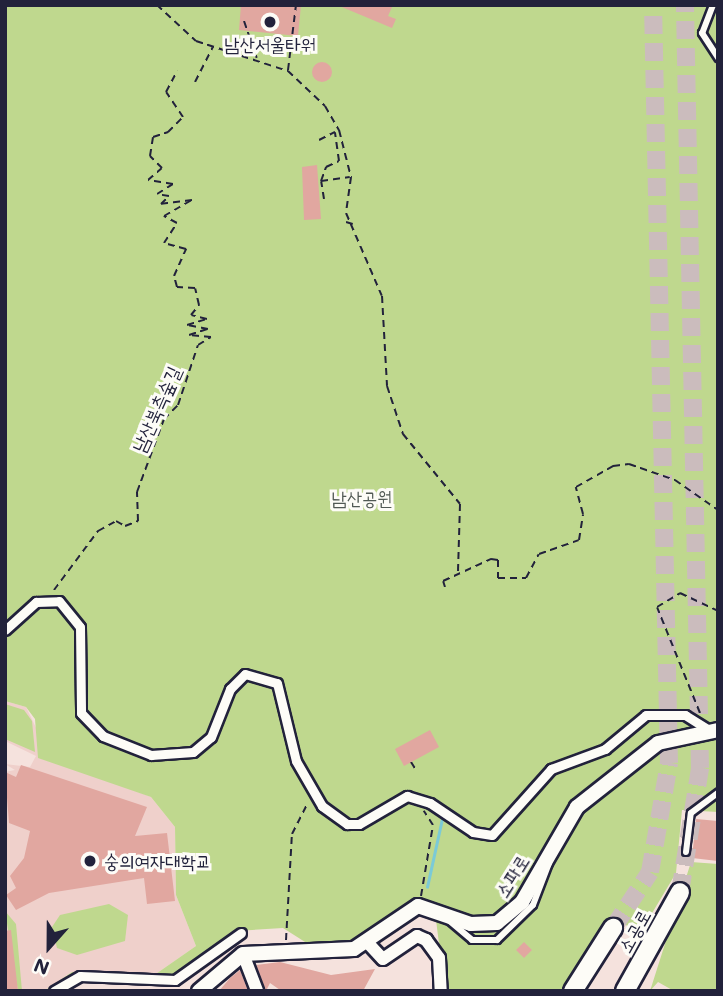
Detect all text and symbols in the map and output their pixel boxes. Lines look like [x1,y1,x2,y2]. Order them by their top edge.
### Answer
marker: 남산서울타워 [262,14,278,30]
place label: 남산서울타워 [224,33,316,55]
street label: 남산북측숲길 [127,362,185,456]
park label: 남산공원 [331,487,393,509]
place label: 숭의여자대학교 [104,850,211,872]
street label: 소파로 [490,851,534,901]
marker: 숭의여자대학교 [82,853,98,869]
street label: 소공로 [613,905,655,957]
north arrow [14,912,84,982]
text: N [30,953,53,981]

